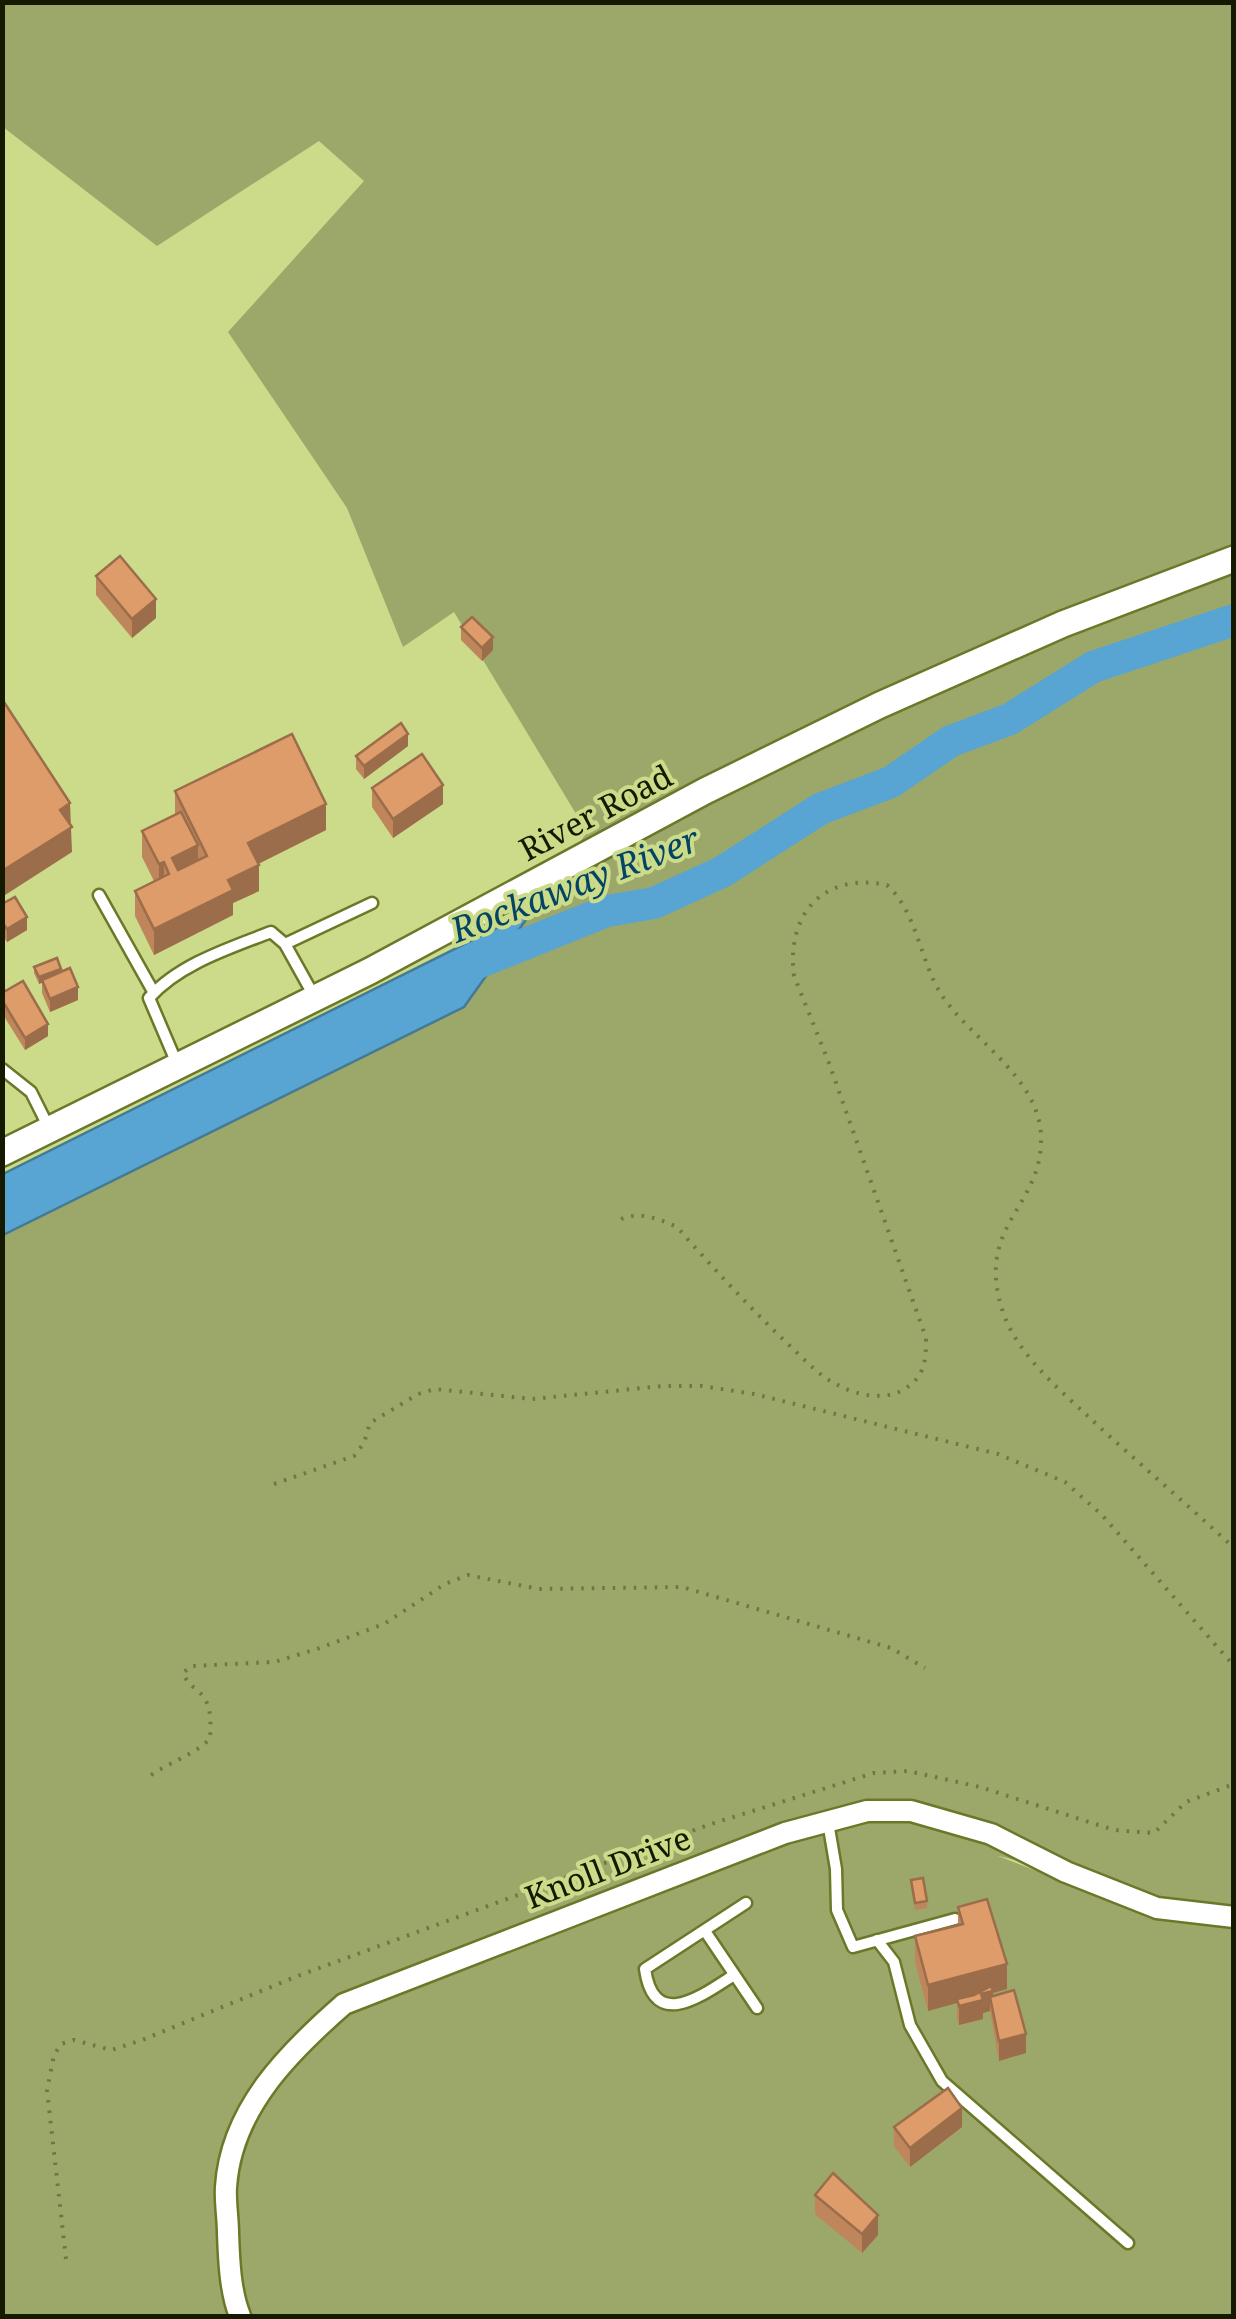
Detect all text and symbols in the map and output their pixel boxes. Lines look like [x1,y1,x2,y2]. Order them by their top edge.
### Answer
street label: River Road [511,753,680,870]
water label: Rockaway River [442,814,706,953]
street label: Knoll Drive [519,1815,696,1918]

